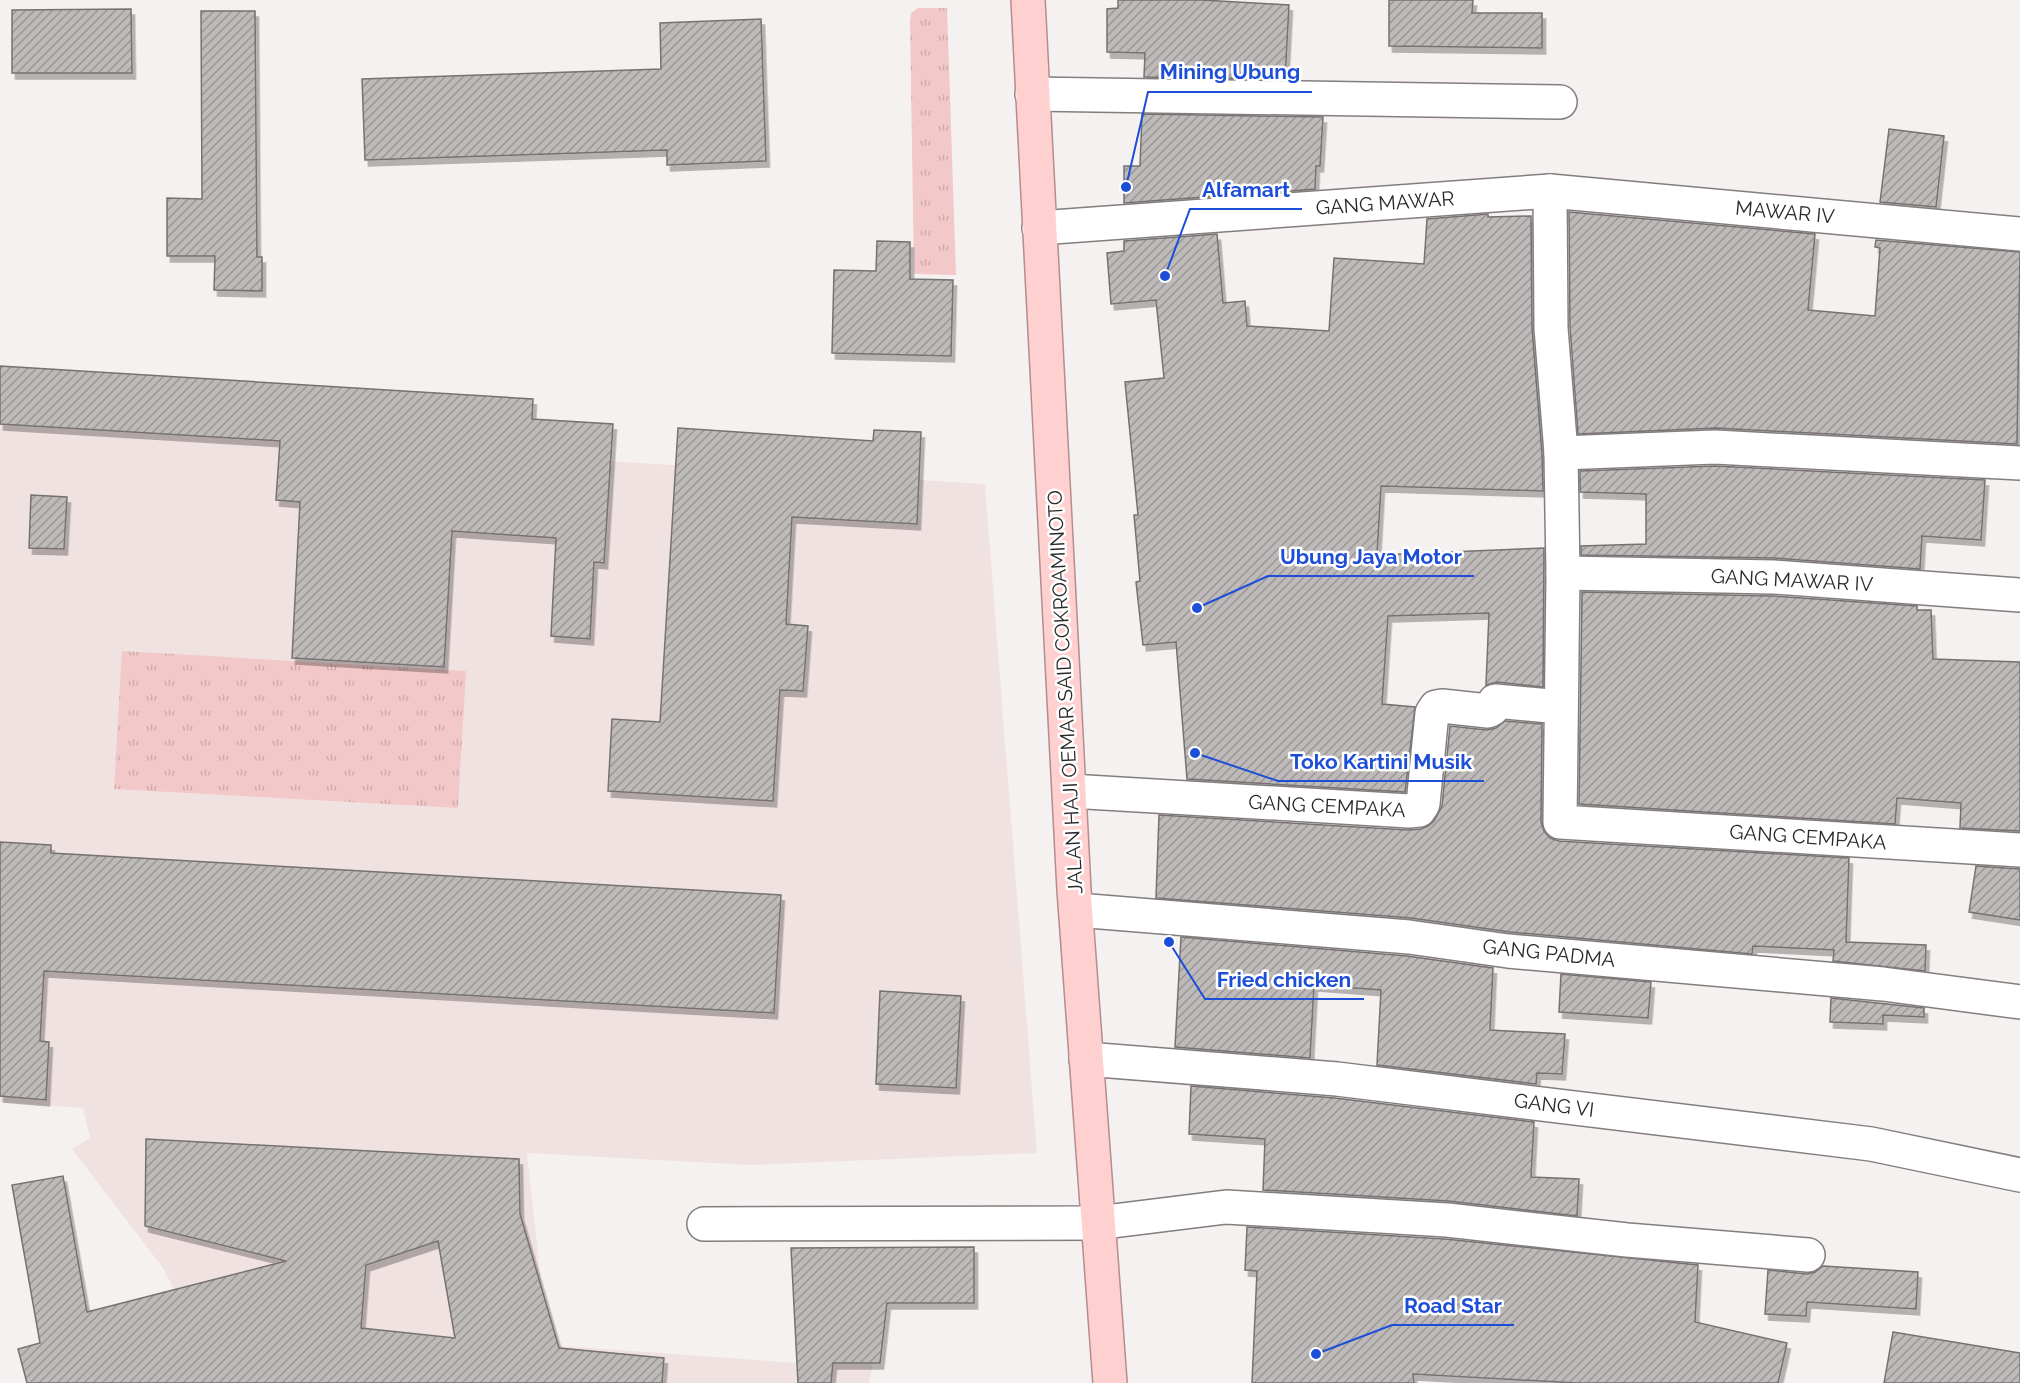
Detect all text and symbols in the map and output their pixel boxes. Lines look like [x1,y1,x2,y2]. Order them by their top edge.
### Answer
callout: Mining Ubung [1148,53,1312,92]
text: Mining Ubung [1160,59,1300,84]
callout: Alfamart [1190,170,1302,209]
text: Alfamart [1202,177,1290,202]
street label: GANG MAWAR [1315,186,1455,220]
street label: MAWAR IV [1734,196,1836,228]
street label: JALAN HAJI OEMAR SAID COKROAMINOTO [1042,489,1088,895]
callout: Ubung Jaya Motor [1268,537,1474,576]
text: Ubung Jaya Motor [1280,544,1462,569]
street label: GANG MAWAR IV [1710,564,1874,596]
callout: Toko Kartini Musik [1278,742,1484,781]
text: Toko Kartini Musik [1290,749,1472,774]
street label: GANG CEMPAKA [1248,790,1407,822]
street label: GANG CEMPAKA [1729,820,1888,854]
street label: GANG PADMA [1482,934,1617,972]
callout: Fried chicken [1205,960,1364,999]
text: Fried chicken [1217,967,1351,992]
street label: GANG VI [1513,1088,1595,1122]
callout: Road Star [1392,1286,1514,1325]
text: Road Star [1404,1293,1502,1318]

